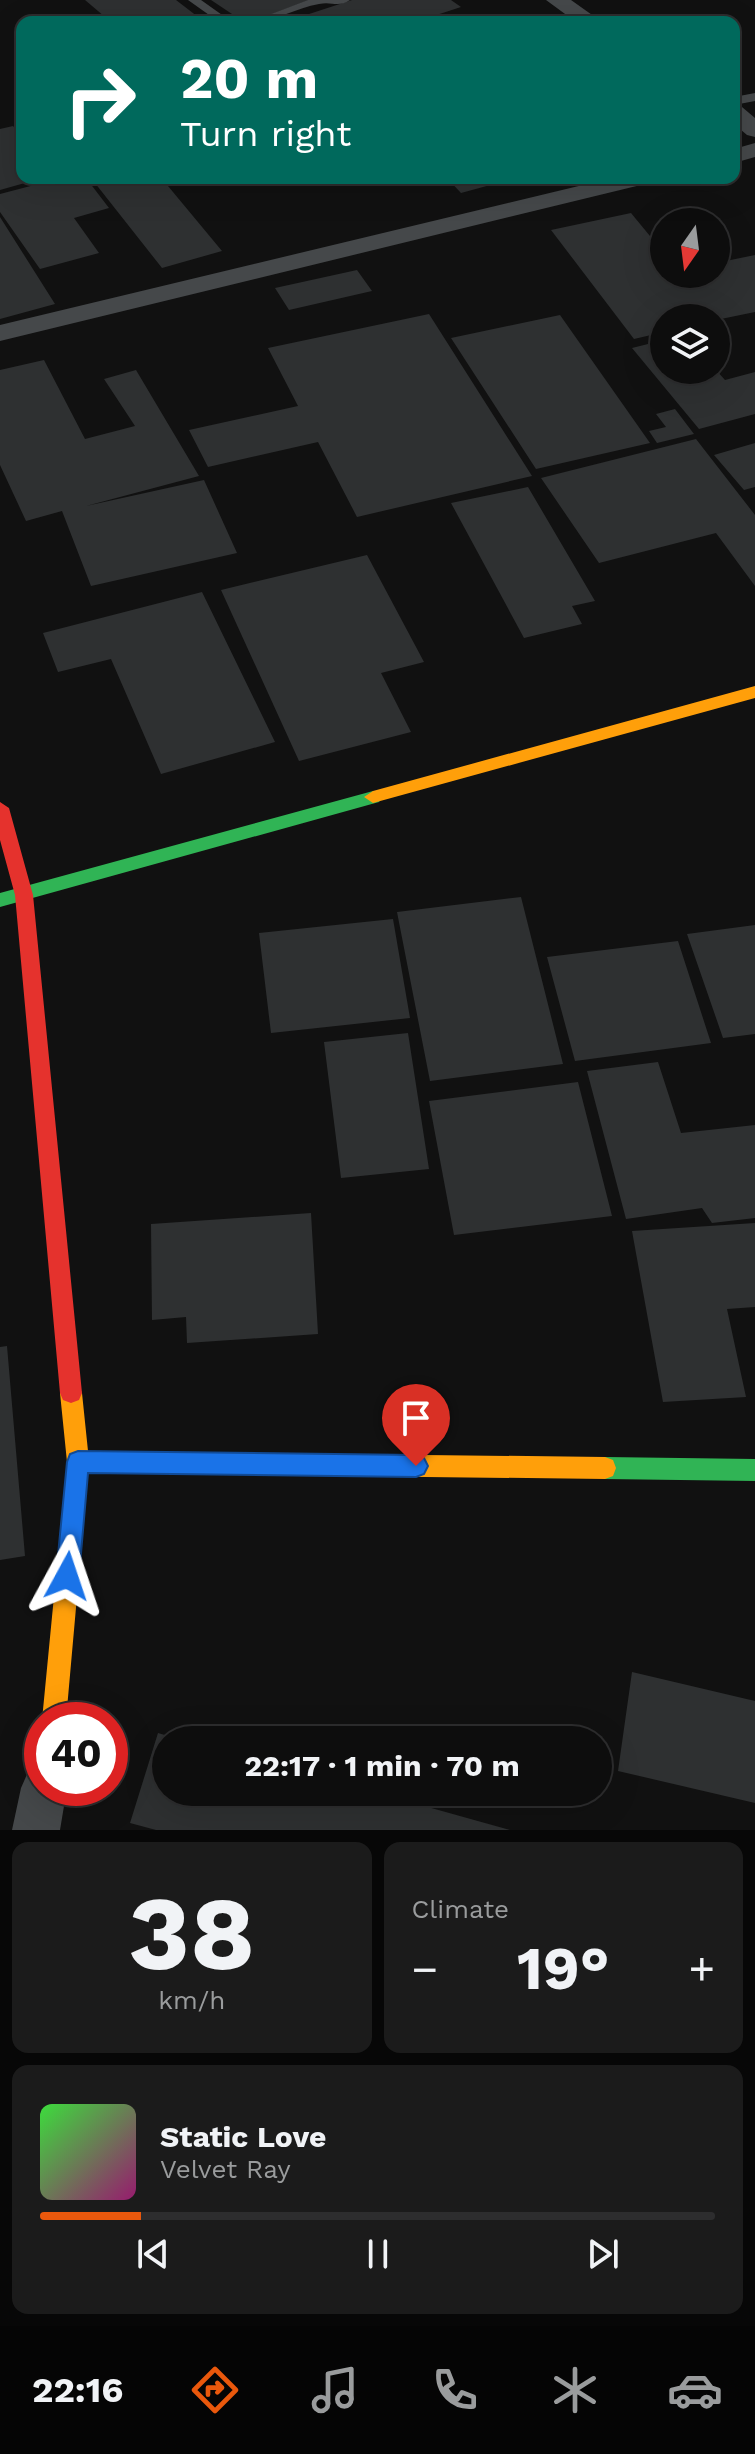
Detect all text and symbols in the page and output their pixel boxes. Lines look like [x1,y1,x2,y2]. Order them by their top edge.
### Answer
text: 20 m [180,46,318,112]
icon: right [48,48,152,152]
text: Turn right [180,113,351,155]
north arrow [650,208,730,288]
map controls [650,208,730,384]
button: layers [650,304,730,384]
pin [382,1384,450,1466]
icon: arrive [394,1396,438,1440]
position arrow [25,1534,109,1618]
speed limit sign: 40 [24,1702,128,1806]
text: 22:17 · 1 min · 70 m [244,1748,520,1783]
text: 38 [128,1872,255,1994]
text: Climate [412,1894,509,1924]
text: 19° [517,1933,610,2004]
text: − [412,1943,438,1995]
text: + [688,1943,715,1995]
text: km/h [158,1985,225,2015]
text: Static Love [160,2119,326,2154]
text: Velvet Ray [160,2154,291,2184]
icon: previous [131,2232,175,2276]
icon: pause [356,2232,400,2276]
icon: next [581,2232,625,2276]
icon: directions [187,2362,243,2418]
icon: music [307,2362,363,2418]
icon: phone [427,2362,483,2418]
icon: climate [547,2362,603,2418]
icon: car [667,2362,723,2418]
text: 22:16 [32,2369,123,2411]

